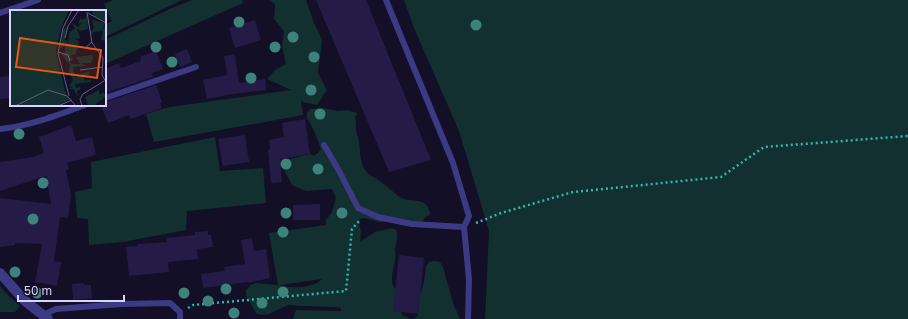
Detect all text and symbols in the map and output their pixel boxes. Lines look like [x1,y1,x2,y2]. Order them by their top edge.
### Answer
inset map [10,10,106,106]
scale bar [18,277,124,303]
text: 50 m [24,283,52,298]

